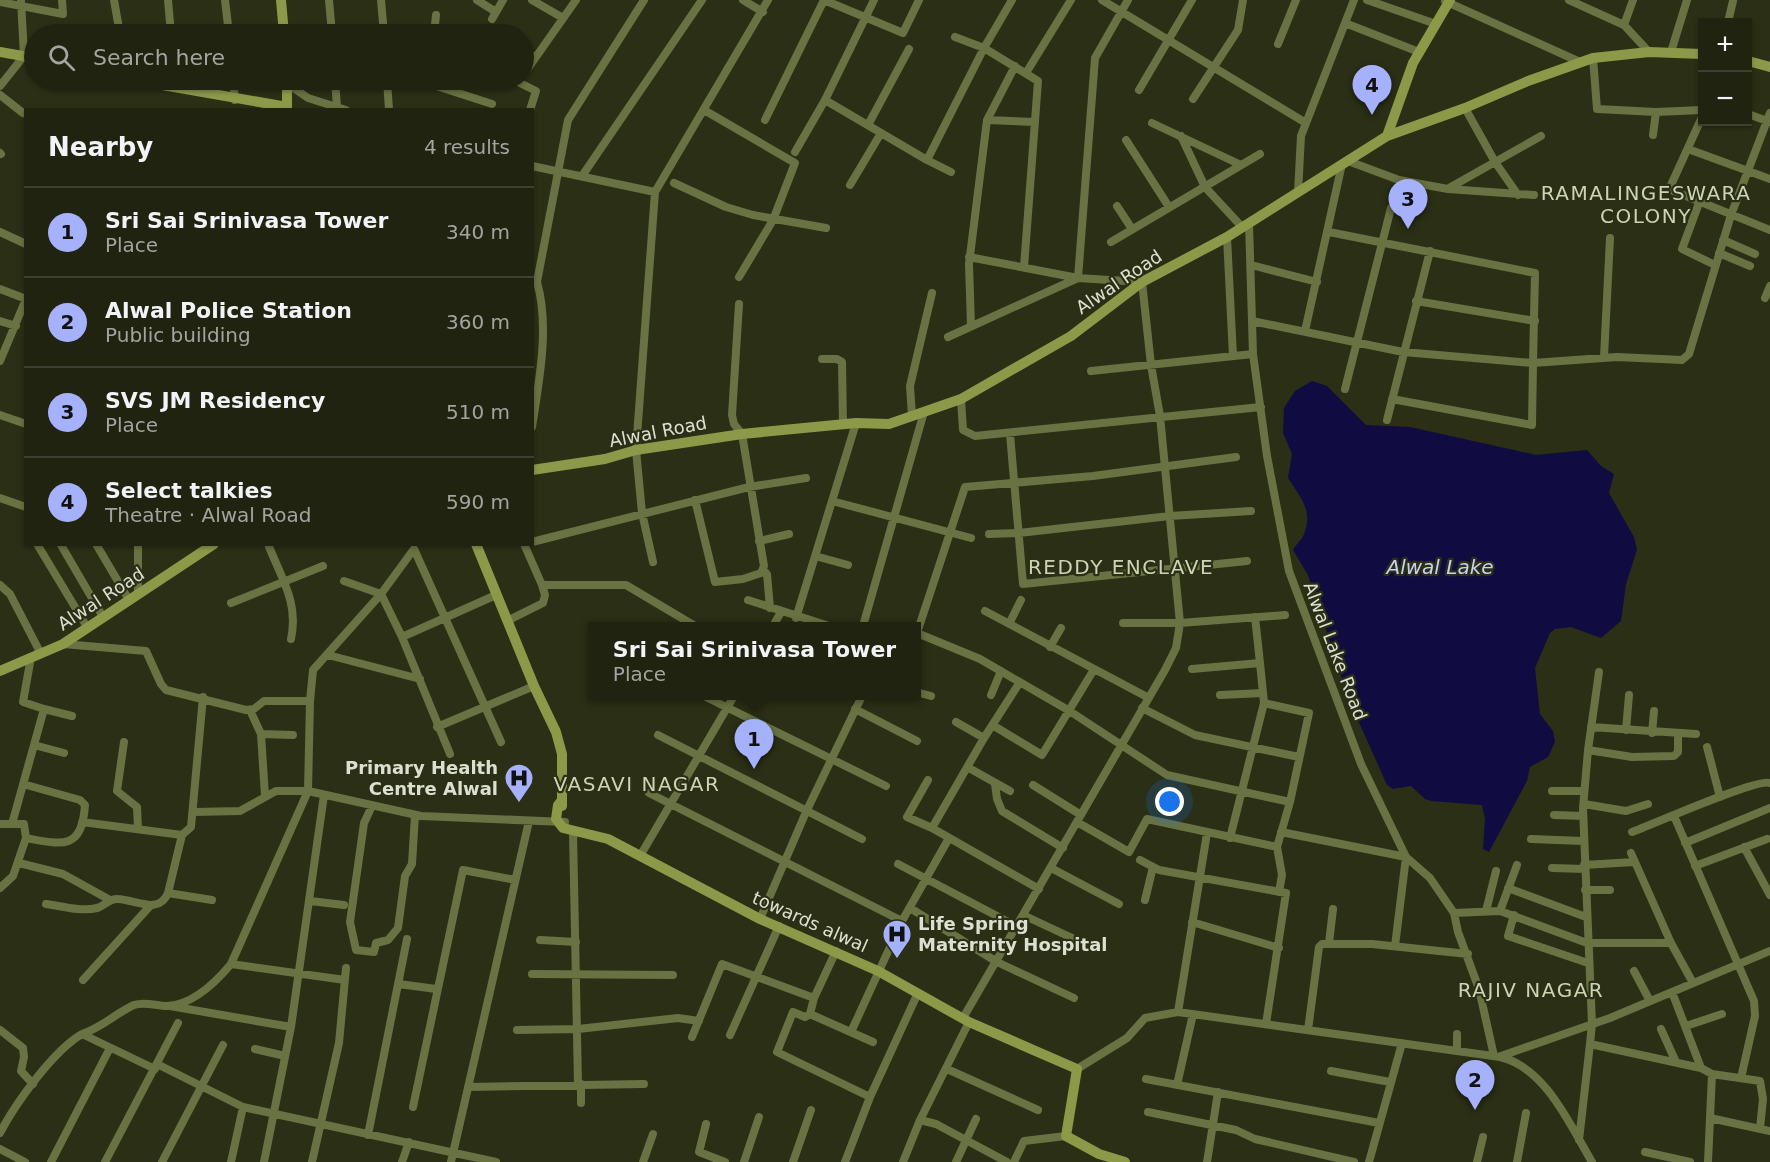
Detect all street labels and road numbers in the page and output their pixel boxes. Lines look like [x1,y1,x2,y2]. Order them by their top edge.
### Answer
street label: Alwal Road [1072,245,1166,318]
street label: Alwal Road [607,412,708,451]
street label: Alwal Road [54,563,148,634]
street label: Alwal Lake Road [1299,579,1372,723]
street label: towards alwal [749,887,871,956]

